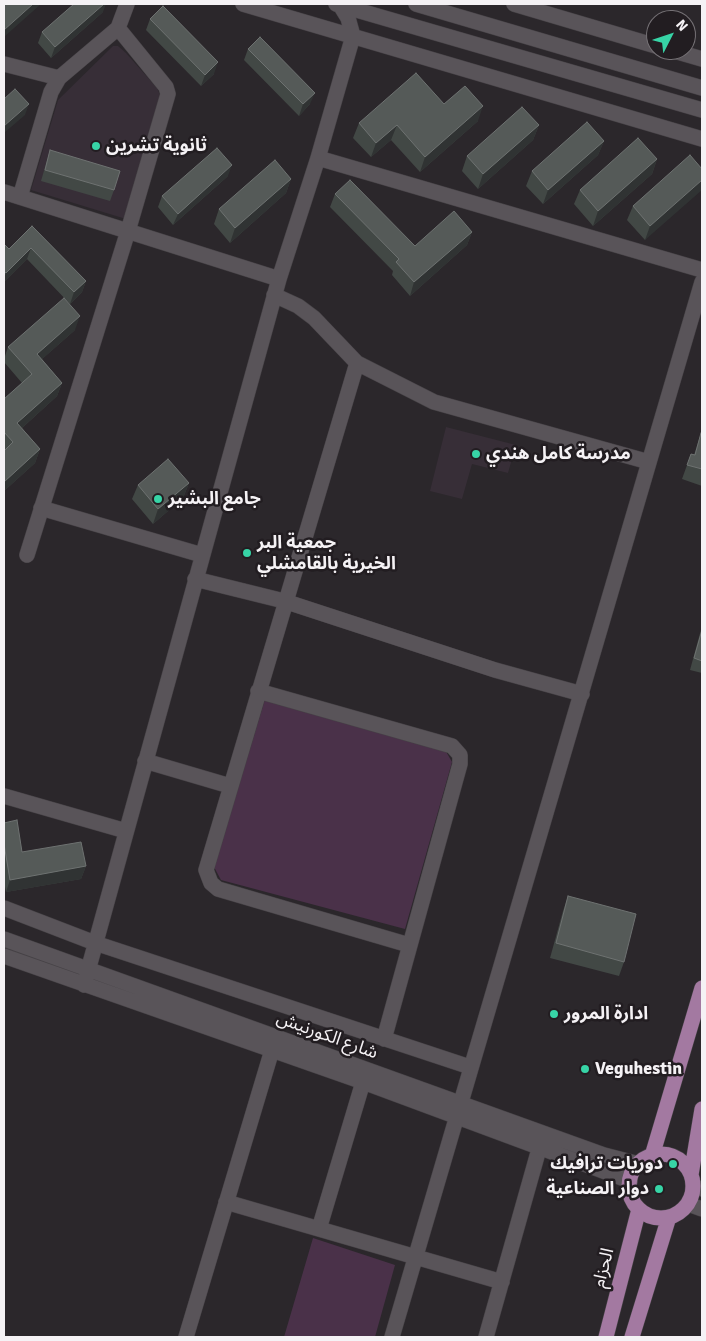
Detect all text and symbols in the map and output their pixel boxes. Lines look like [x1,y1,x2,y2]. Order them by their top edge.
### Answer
north arrow [646,10,696,60]
text: N [672,16,692,35]
place label: ثانوية تشرين [106,135,207,157]
marker: ثانوية تشرين [90,140,102,152]
place label: مدرسة كامل هندي [486,443,631,465]
marker: مدرسة كامل هندي [470,448,482,460]
place label: جامع البشير [168,488,261,510]
marker: جامع البشير [152,493,164,505]
place label: جمعية البر الخيرية بالقامشلي [257,532,396,574]
marker: جمعية البر الخيرية بالقامشلي [241,547,253,559]
place label: ادارة المرور [564,1003,648,1025]
street label: شارع الكورنيش [273,1008,381,1064]
marker: ادارة المرور [548,1008,560,1020]
place label: Veguhestin [595,1058,682,1080]
marker: Veguhestin [579,1063,591,1075]
place label: دوريات ترافيك [550,1153,663,1175]
marker: دوريات ترافيك [667,1158,679,1170]
place label: دوار الصناعية [546,1178,649,1200]
marker: دوار الصناعية [653,1183,665,1195]
street label: الحزام [589,1246,619,1290]

